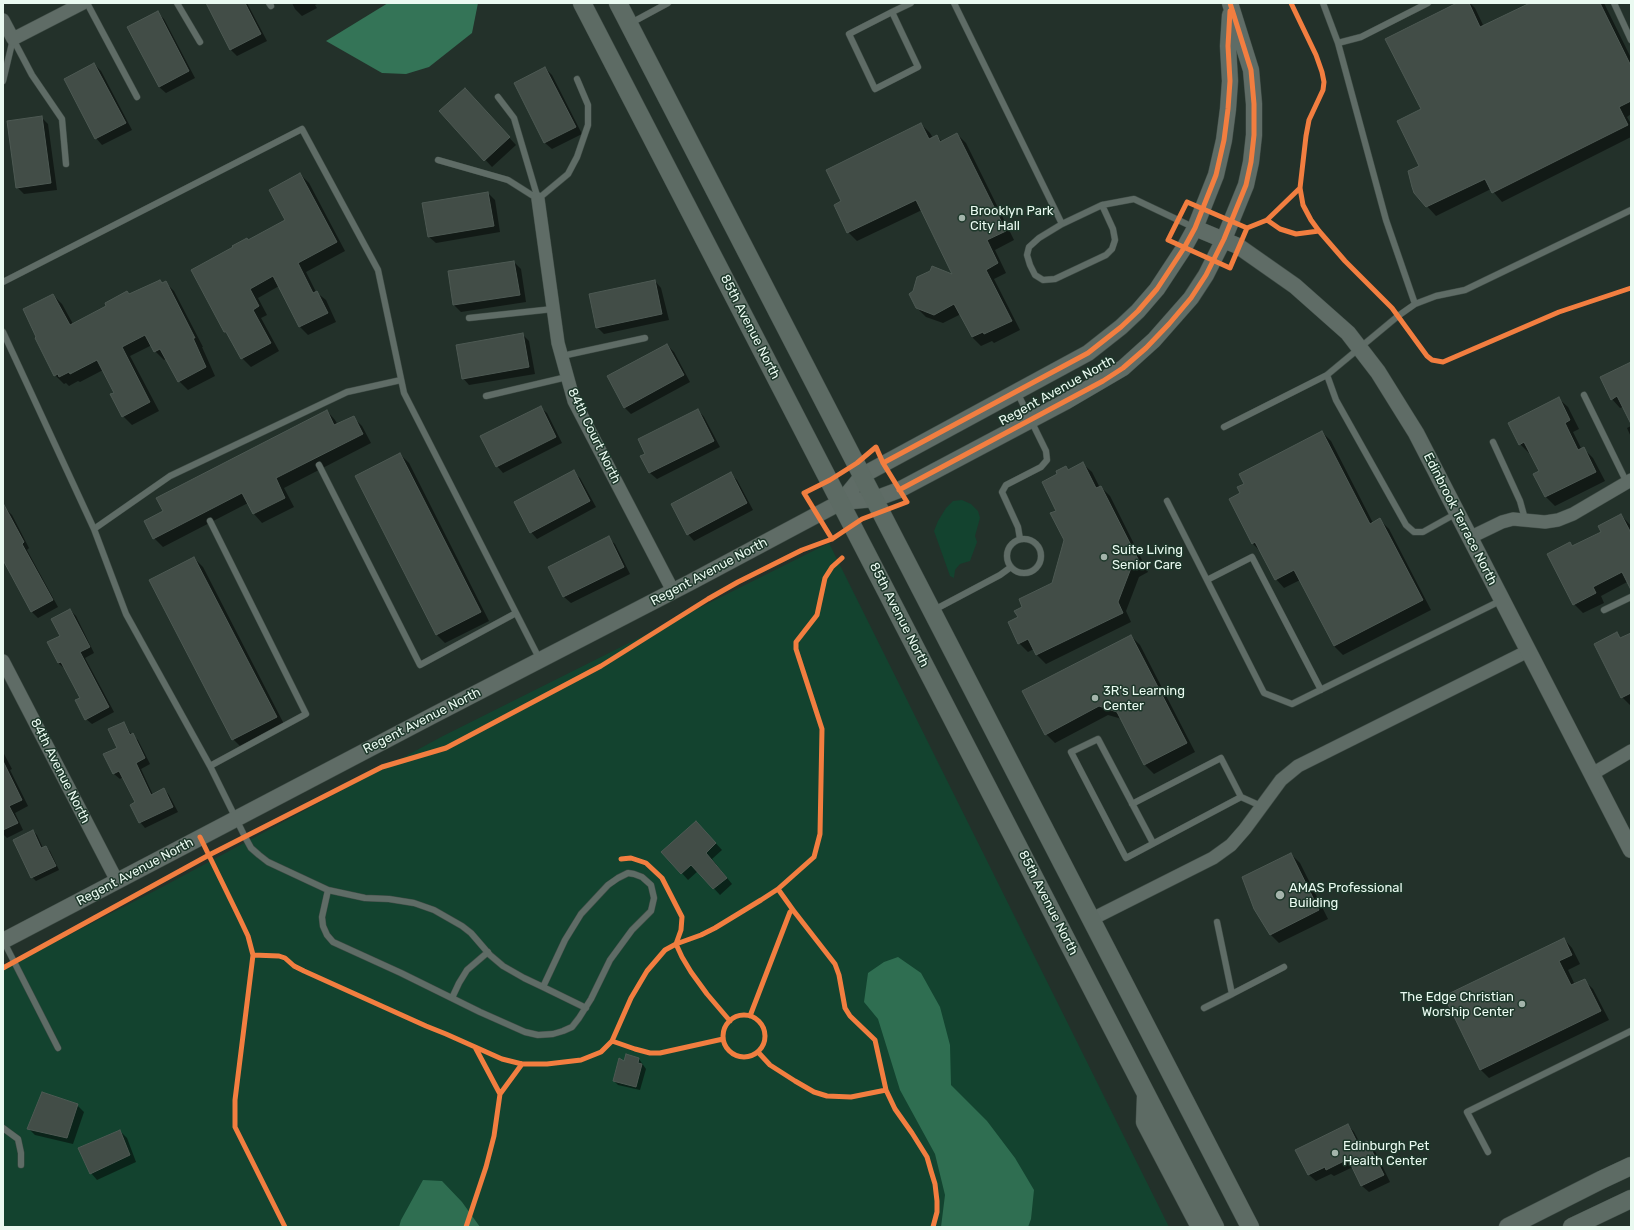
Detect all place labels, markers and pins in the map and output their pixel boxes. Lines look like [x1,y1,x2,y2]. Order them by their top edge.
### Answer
place label: Brooklyn Park City Hall [970,203,1054,234]
marker: Brooklyn Park City Hall [957,213,967,223]
place label: Suite Living Senior Care [1112,542,1183,573]
marker: Suite Living Senior Care [1099,552,1109,562]
place label: 3R's Learning Center [1103,683,1185,714]
marker: 3R's Learning Center [1090,693,1100,703]
place label: AMAS Professional Building [1289,880,1403,911]
marker: AMAS Professional Building [1274,889,1286,901]
place label: The Edge Christian Worship Center [1400,989,1514,1020]
marker: The Edge Christian Worship Center [1517,999,1527,1009]
place label: Edinburgh Pet Health Center [1343,1138,1429,1169]
marker: Edinburgh Pet Health Center [1330,1148,1340,1158]

